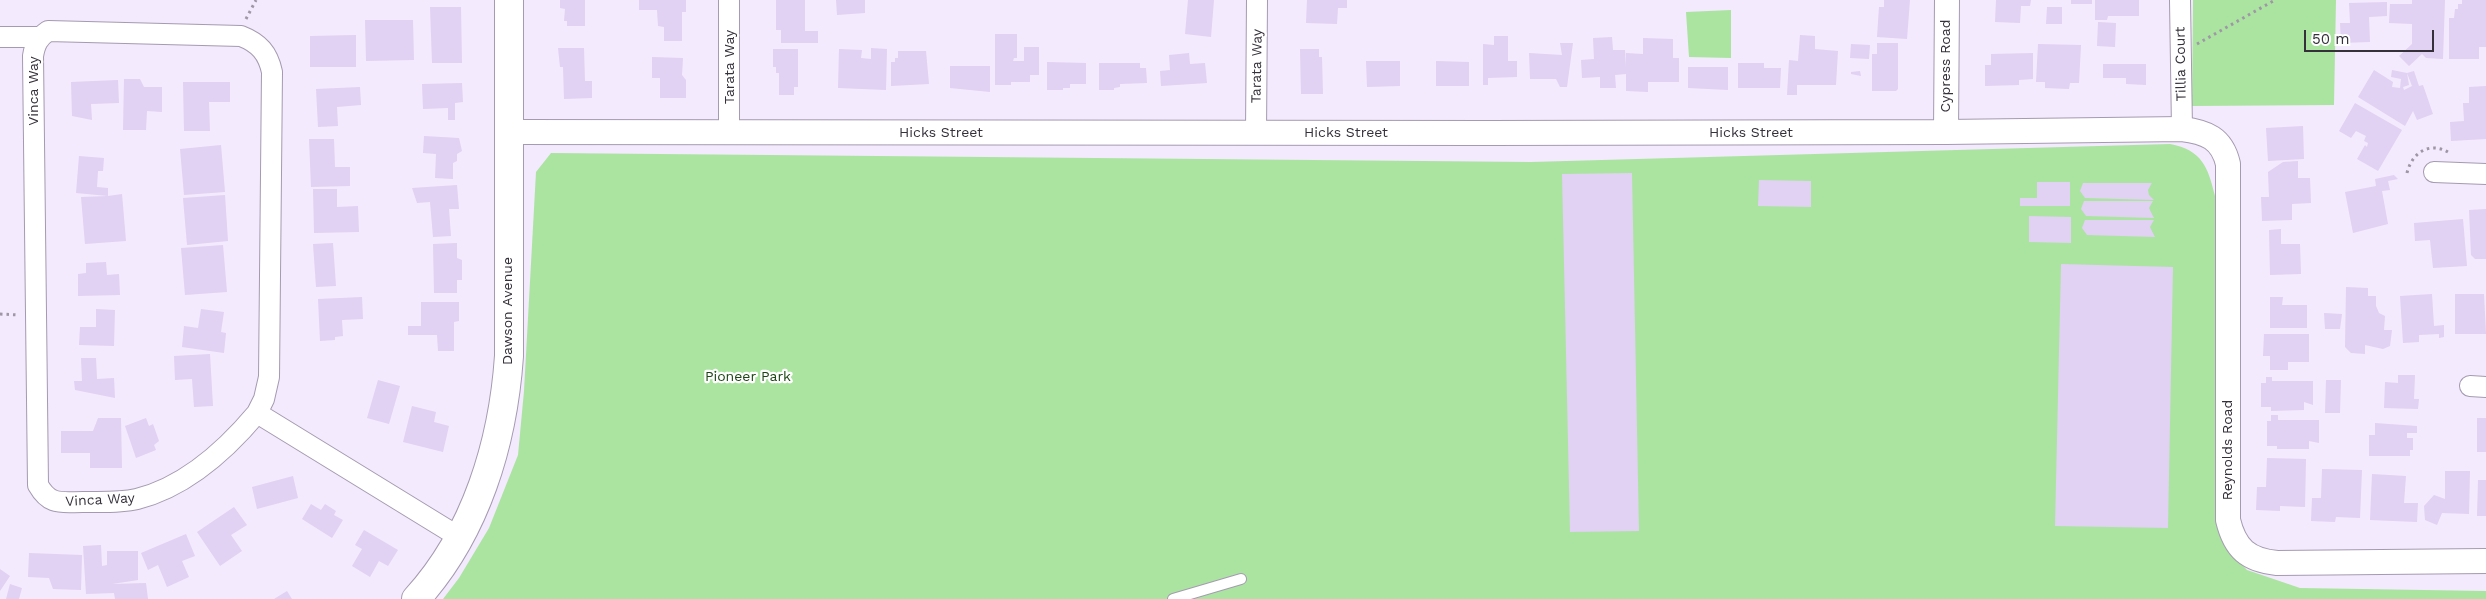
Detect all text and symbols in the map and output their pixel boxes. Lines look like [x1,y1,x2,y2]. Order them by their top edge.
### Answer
street label: Cypress Road [1938,20,1954,112]
scale bar [2306,20,2436,52]
street label: Tillia Court [2172,26,2190,102]
street label: Tarata Way [1248,29,1266,103]
street label: Tarata Way [722,30,738,104]
text: 50 m [2312,30,2349,48]
street label: Vinca Way [26,56,42,126]
street label: Hicks Street [899,125,983,141]
street label: Hicks Street [1304,125,1388,141]
street label: Hicks Street [1709,125,1793,141]
street label: Dawson Avenue [500,257,516,365]
park label: Pioneer Park [705,369,791,385]
street label: Reynolds Road [2220,400,2236,500]
street label: Vinca Way [65,490,135,510]

